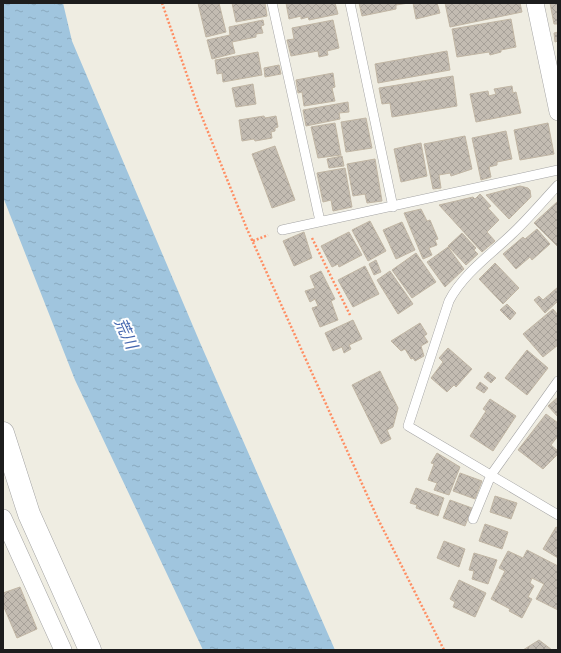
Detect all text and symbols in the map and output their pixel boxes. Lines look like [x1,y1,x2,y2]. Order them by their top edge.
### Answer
water label: 荒川 [112,314,143,353]

